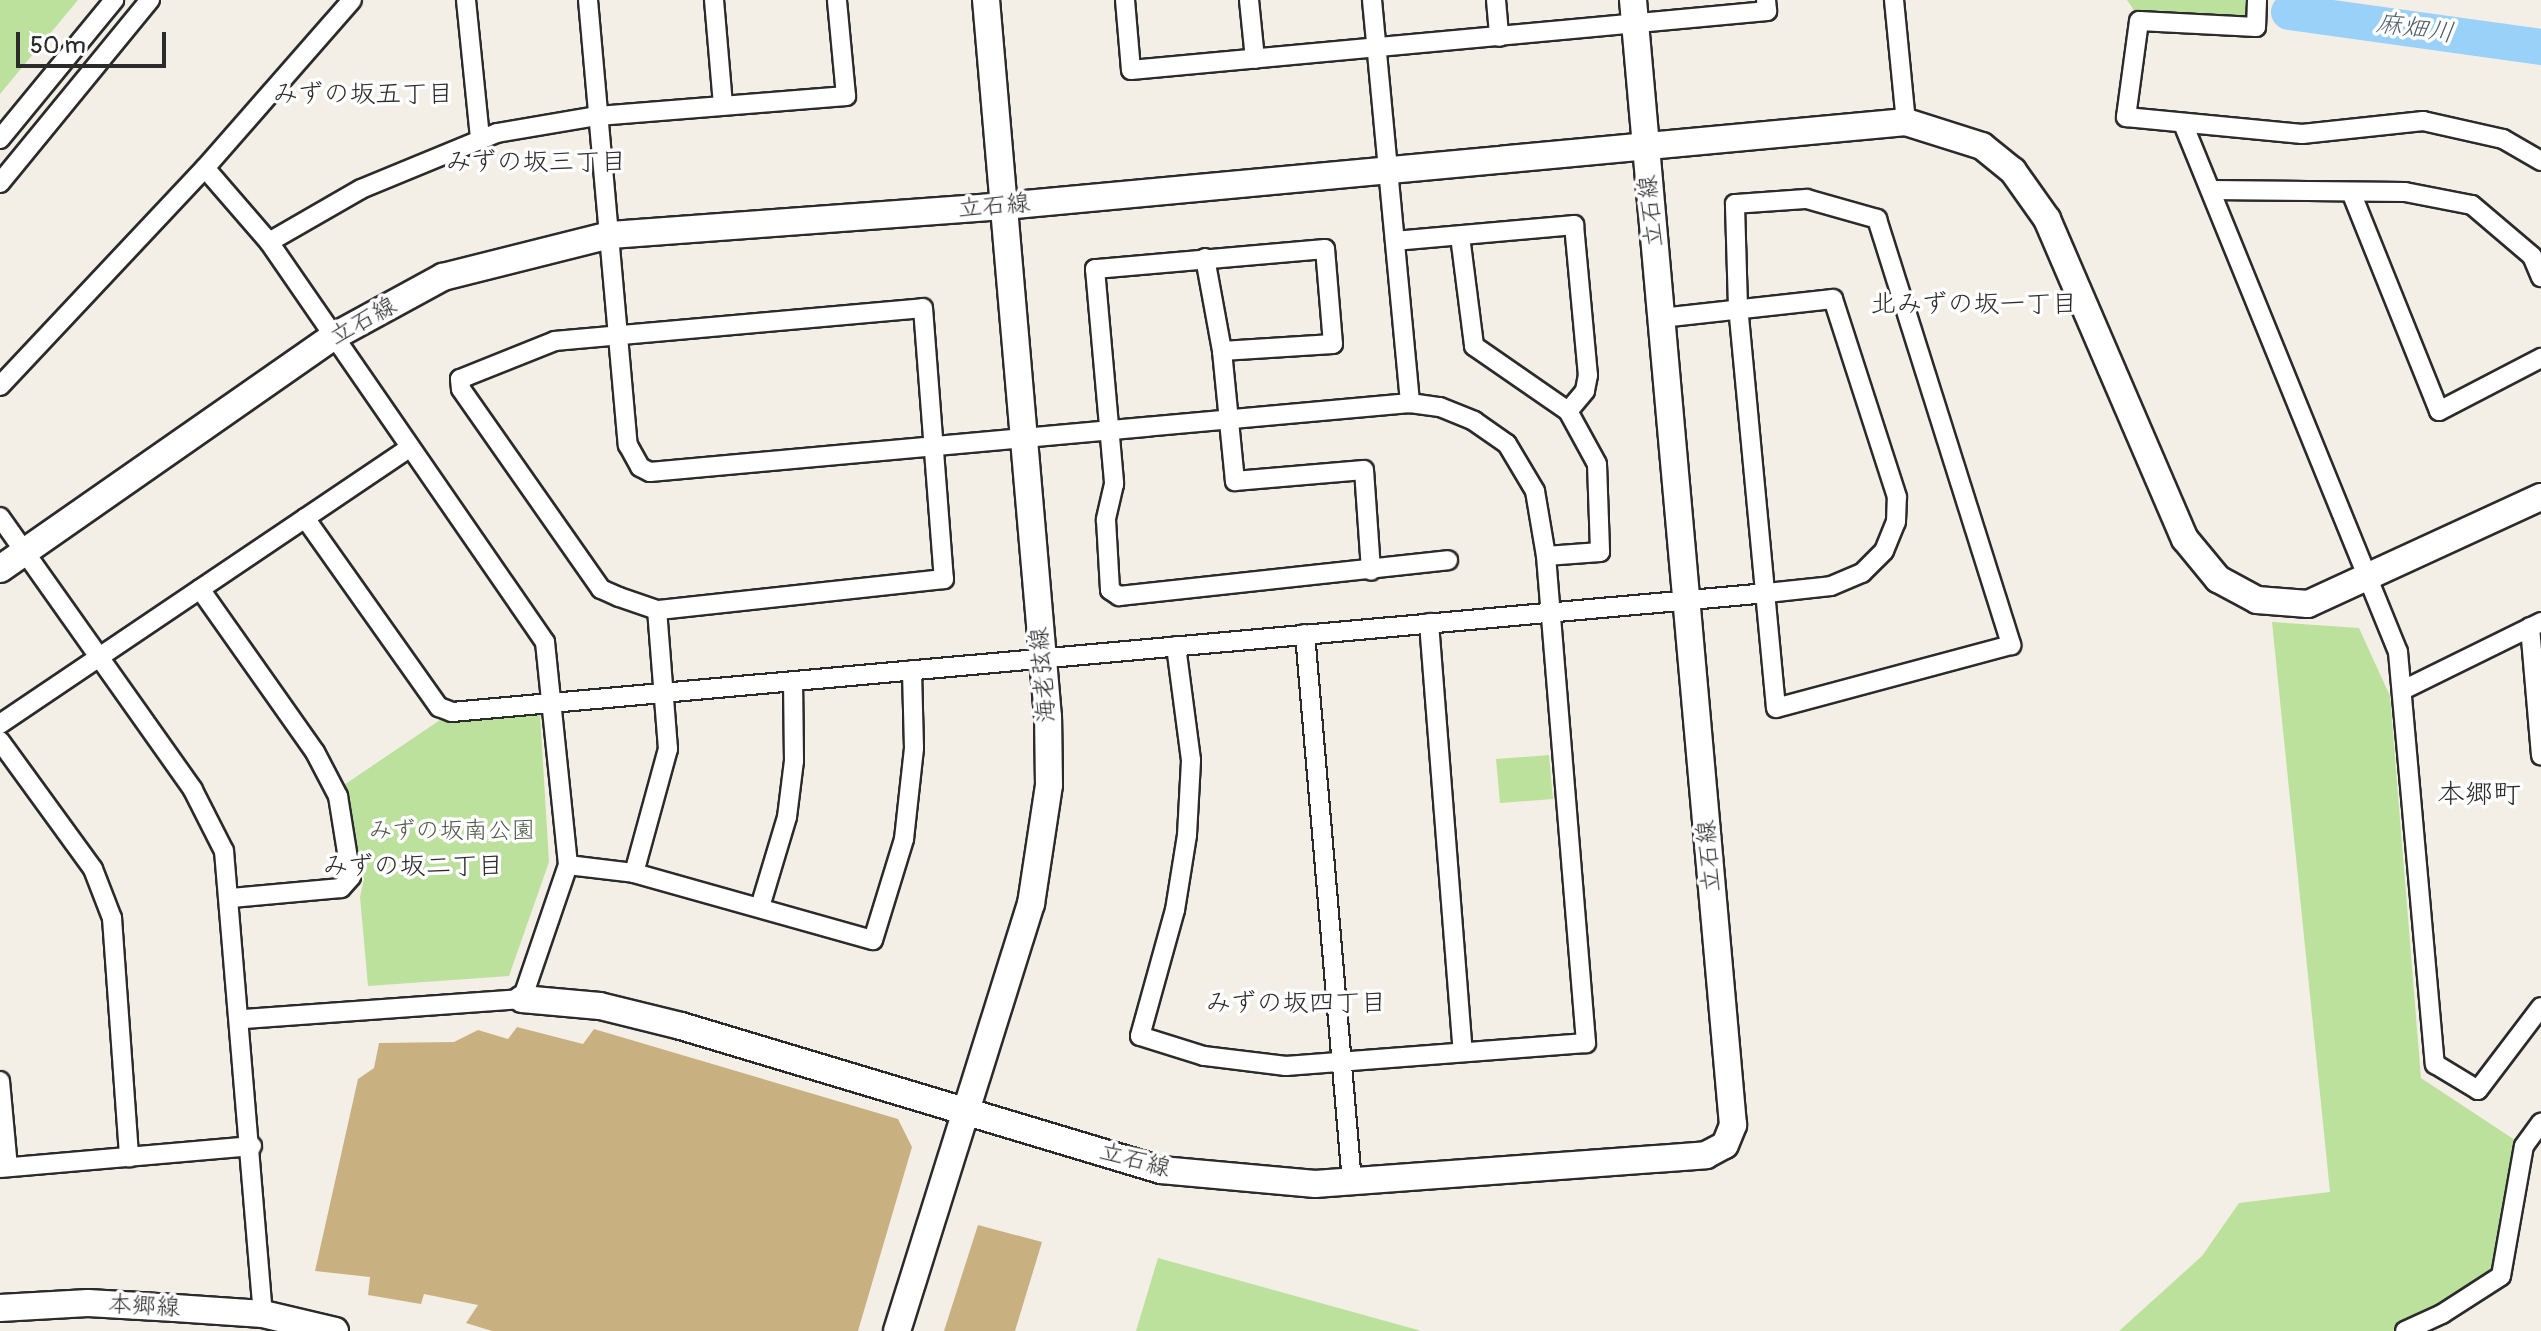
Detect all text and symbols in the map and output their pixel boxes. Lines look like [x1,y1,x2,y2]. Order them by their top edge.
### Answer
water label: 麻畑川 [2374,8,2456,50]
scale bar [20,16,170,66]
text: 50 m [30,31,86,60]
district label: みずの坂五丁目 [272,79,454,111]
district label: みずの坂三丁目 [445,147,627,179]
street label: 立石線 [1633,174,1669,248]
street label: 立石線 [957,189,1031,223]
district label: 北みずの坂一丁目 [1870,289,2078,321]
street label: 立石線 [325,291,401,351]
street label: 海老弦線 [1024,626,1062,724]
district label: 本郷町 [2437,778,2521,812]
park label: みずの坂南公園 [368,817,536,845]
street label: 立石線 [1692,819,1726,893]
district label: みずの坂二丁目 [322,851,504,883]
district label: みずの坂四丁目 [1205,988,1387,1020]
street label: 立石線 [1096,1137,1174,1183]
street label: 本郷線 [107,1290,181,1322]

